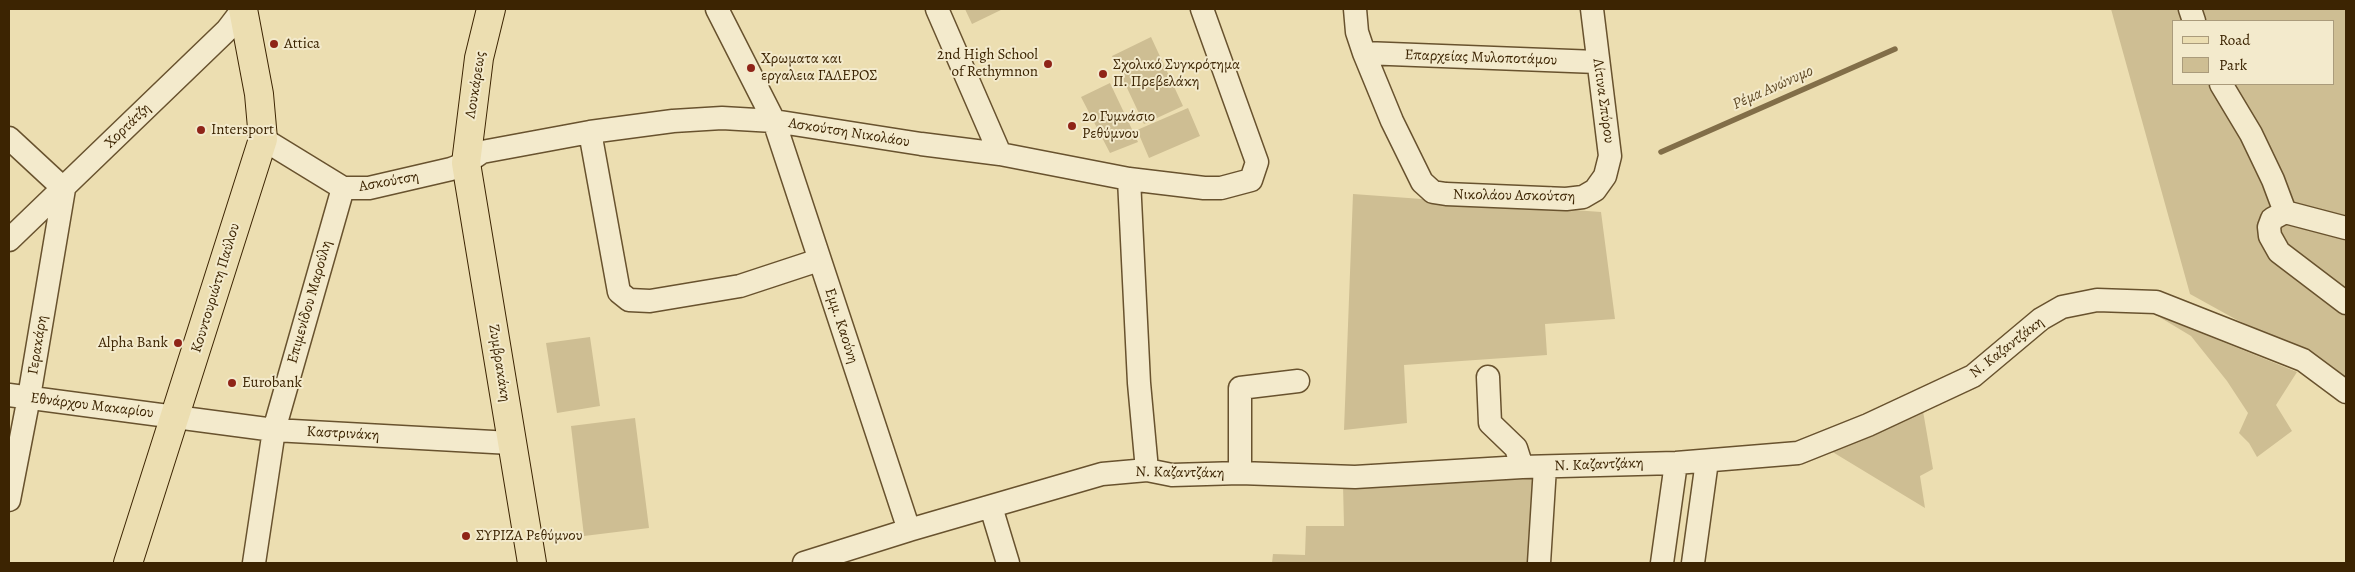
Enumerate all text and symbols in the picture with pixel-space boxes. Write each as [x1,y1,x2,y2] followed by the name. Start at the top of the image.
[2172,20,2335,85] legend
[2219,30,2250,50] text: Road
[284,35,320,53] place label: Attica
[268,38,280,50] marker: Attica
[937,46,1038,81] place label: 2nd High School of Rethymnon
[1404,46,1558,70] street label: Επαρχείας Μυλοποτάμου
[462,50,490,120] street label: Λουκάρεως
[761,50,878,85] place label: Χρωματα και εργαλεια ΓΑΛΕΡΟΣ
[2219,55,2247,75] text: Park
[1113,56,1240,91] place label: Σχολικό Συγκρότημα Π. Πρεβελάκη
[1042,58,1054,70] marker: 2nd High School of Rethymnon
[1588,58,1618,144] street label: Λίτινα Σπύρου
[745,62,757,74] marker: Χρωματα και εργαλεια ΓΑΛΕΡΟΣ
[1730,62,1816,114] water label: Ρέμα Ανώνυμο
[1097,68,1109,80] marker: Σχολικό Συγκρότημα Π. Πρεβελάκη
[101,100,155,152] street label: Χορτάτζη
[1082,108,1155,143] place label: 2ο Γυμνάσιο Ρεθύμνου
[787,115,911,151] street label: Ασκούτση Νικολάου
[1066,120,1078,132] marker: 2ο Γυμνάσιο Ρεθύμνου
[211,121,274,139] place label: Intersport
[195,124,207,136] marker: Intersport
[358,168,420,196] street label: Ασκούτση
[1453,186,1575,206] street label: Νικολάου Ασκούτση
[188,221,244,355] street label: Κουντουριώτη Παύλου
[284,238,336,366] street label: Επιμενίδου Μαρούλη
[820,286,862,366] street label: Εμμ. Καούνη
[1966,313,2048,383] street label: Ν. Καζαντζάκη
[24,314,52,376] street label: Γερακάρη
[484,323,514,403] street label: Ζυμβρακάκη
[98,334,168,352] place label: Alpha Bank
[172,337,184,349] marker: Alpha Bank
[242,374,302,392] place label: Eurobank
[226,377,238,389] marker: Eurobank
[29,390,155,422] street label: Εθνάρχου Μακαρίου
[306,423,380,445] street label: Καστρινάκη
[1554,454,1644,476] street label: Ν. Καζαντζάκη
[1135,463,1225,483] street label: Ν. Καζαντζάκη
[476,527,583,545] place label: ΣΥΡΙΖΑ Ρεθύμνου
[460,530,472,542] marker: ΣΥΡΙΖΑ Ρεθύμνου

